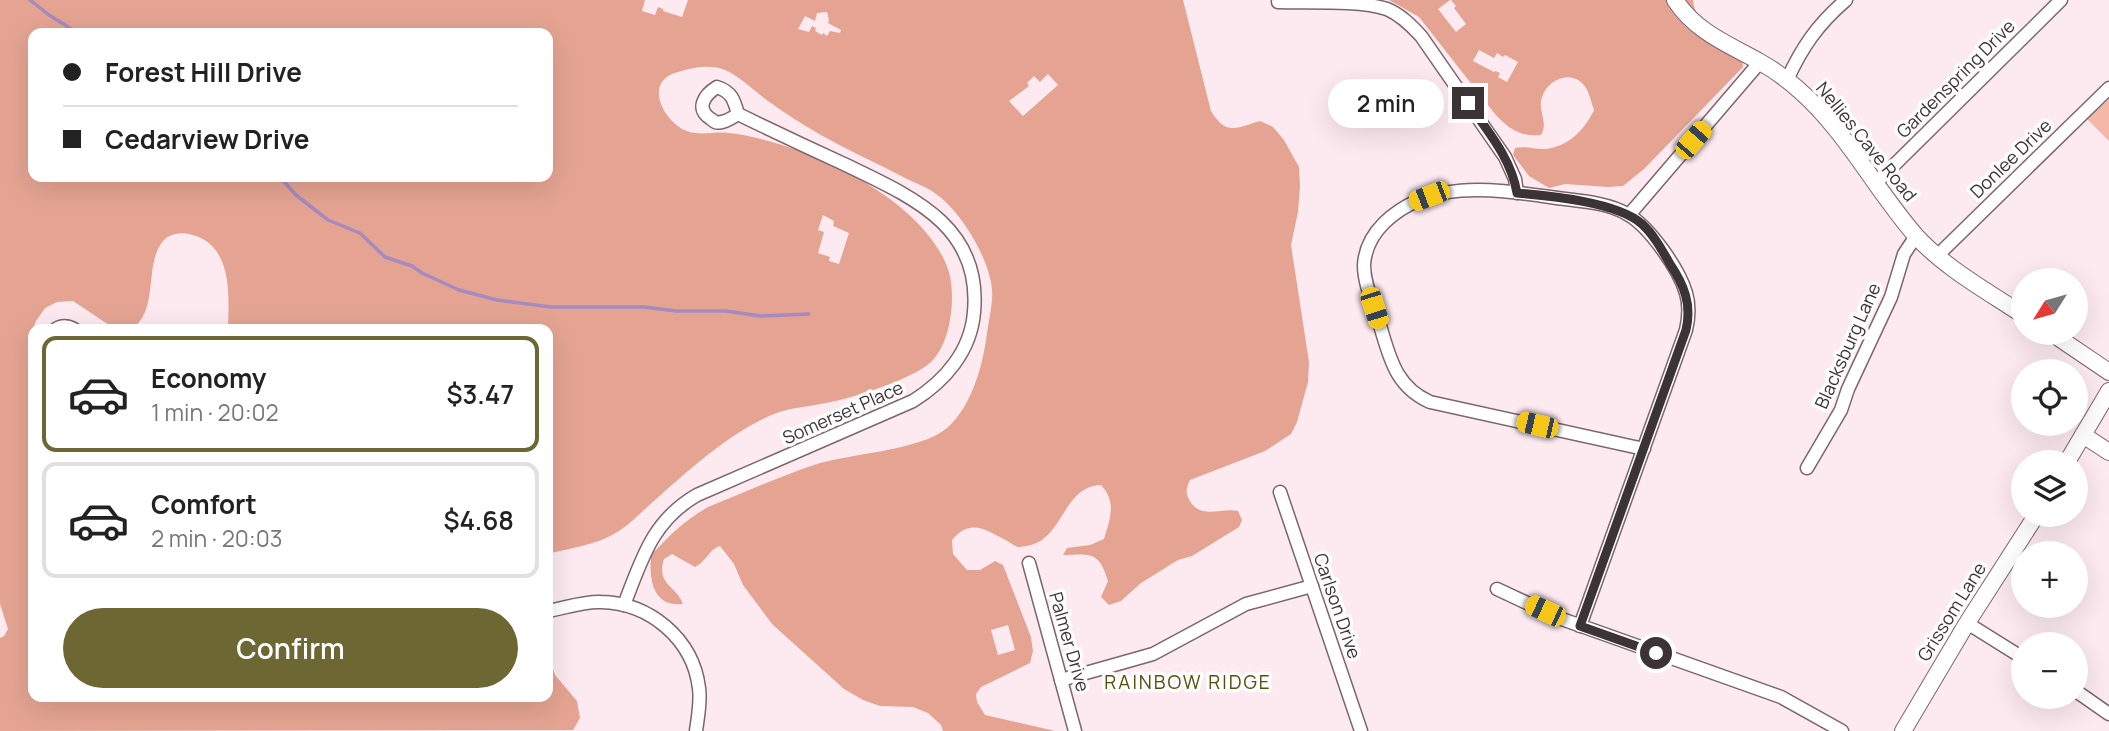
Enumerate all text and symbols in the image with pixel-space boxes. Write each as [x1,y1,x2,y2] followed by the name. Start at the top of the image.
[1891,14,2020,143] street label: Gardenspring Drive
[105,54,302,90] text: Forest Hill Drive
[1811,77,1922,206] street label: Nellies Cave Road
[1328,78,1444,128] callout: 2 min
[1357,87,1415,119] text: 2 min
[1452,87,1484,119] route end
[1964,113,2056,203] street label: Donlee Drive
[1672,117,1715,163] car
[105,121,310,157] text: Cedarview Drive
[1406,179,1453,213] car
[2011,268,2088,345] north arrow
[2011,268,2088,709] map controls
[1809,279,1886,412] street label: Blacksburg Lane
[1358,285,1391,331] car
[2011,359,2088,436] button: locate
[151,360,266,396] text: Economy
[67,363,130,426] icon: car
[778,375,907,449] street label: Somerset Place
[446,376,514,412] text: $3.47
[151,396,279,428] text: 1 min · 20:02
[1515,410,1560,440] car
[2011,450,2088,527] button: layers
[151,486,257,522] text: Comfort
[67,489,130,552] icon: car
[444,502,514,538] text: $4.68
[151,522,282,554] text: 2 min · 20:03
[2011,541,2088,618] button: +
[1309,550,1367,662] street label: Carlson Drive
[1911,558,1991,665] street label: Grissom Lane
[1044,589,1096,694] street label: Palmer Drive
[1522,593,1569,629] car
[63,608,518,688] button: Confirm
[2011,632,2088,709] button: −
[1640,637,1672,669] route start
[1104,669,1272,695] district label: RAINBOW RIDGE

